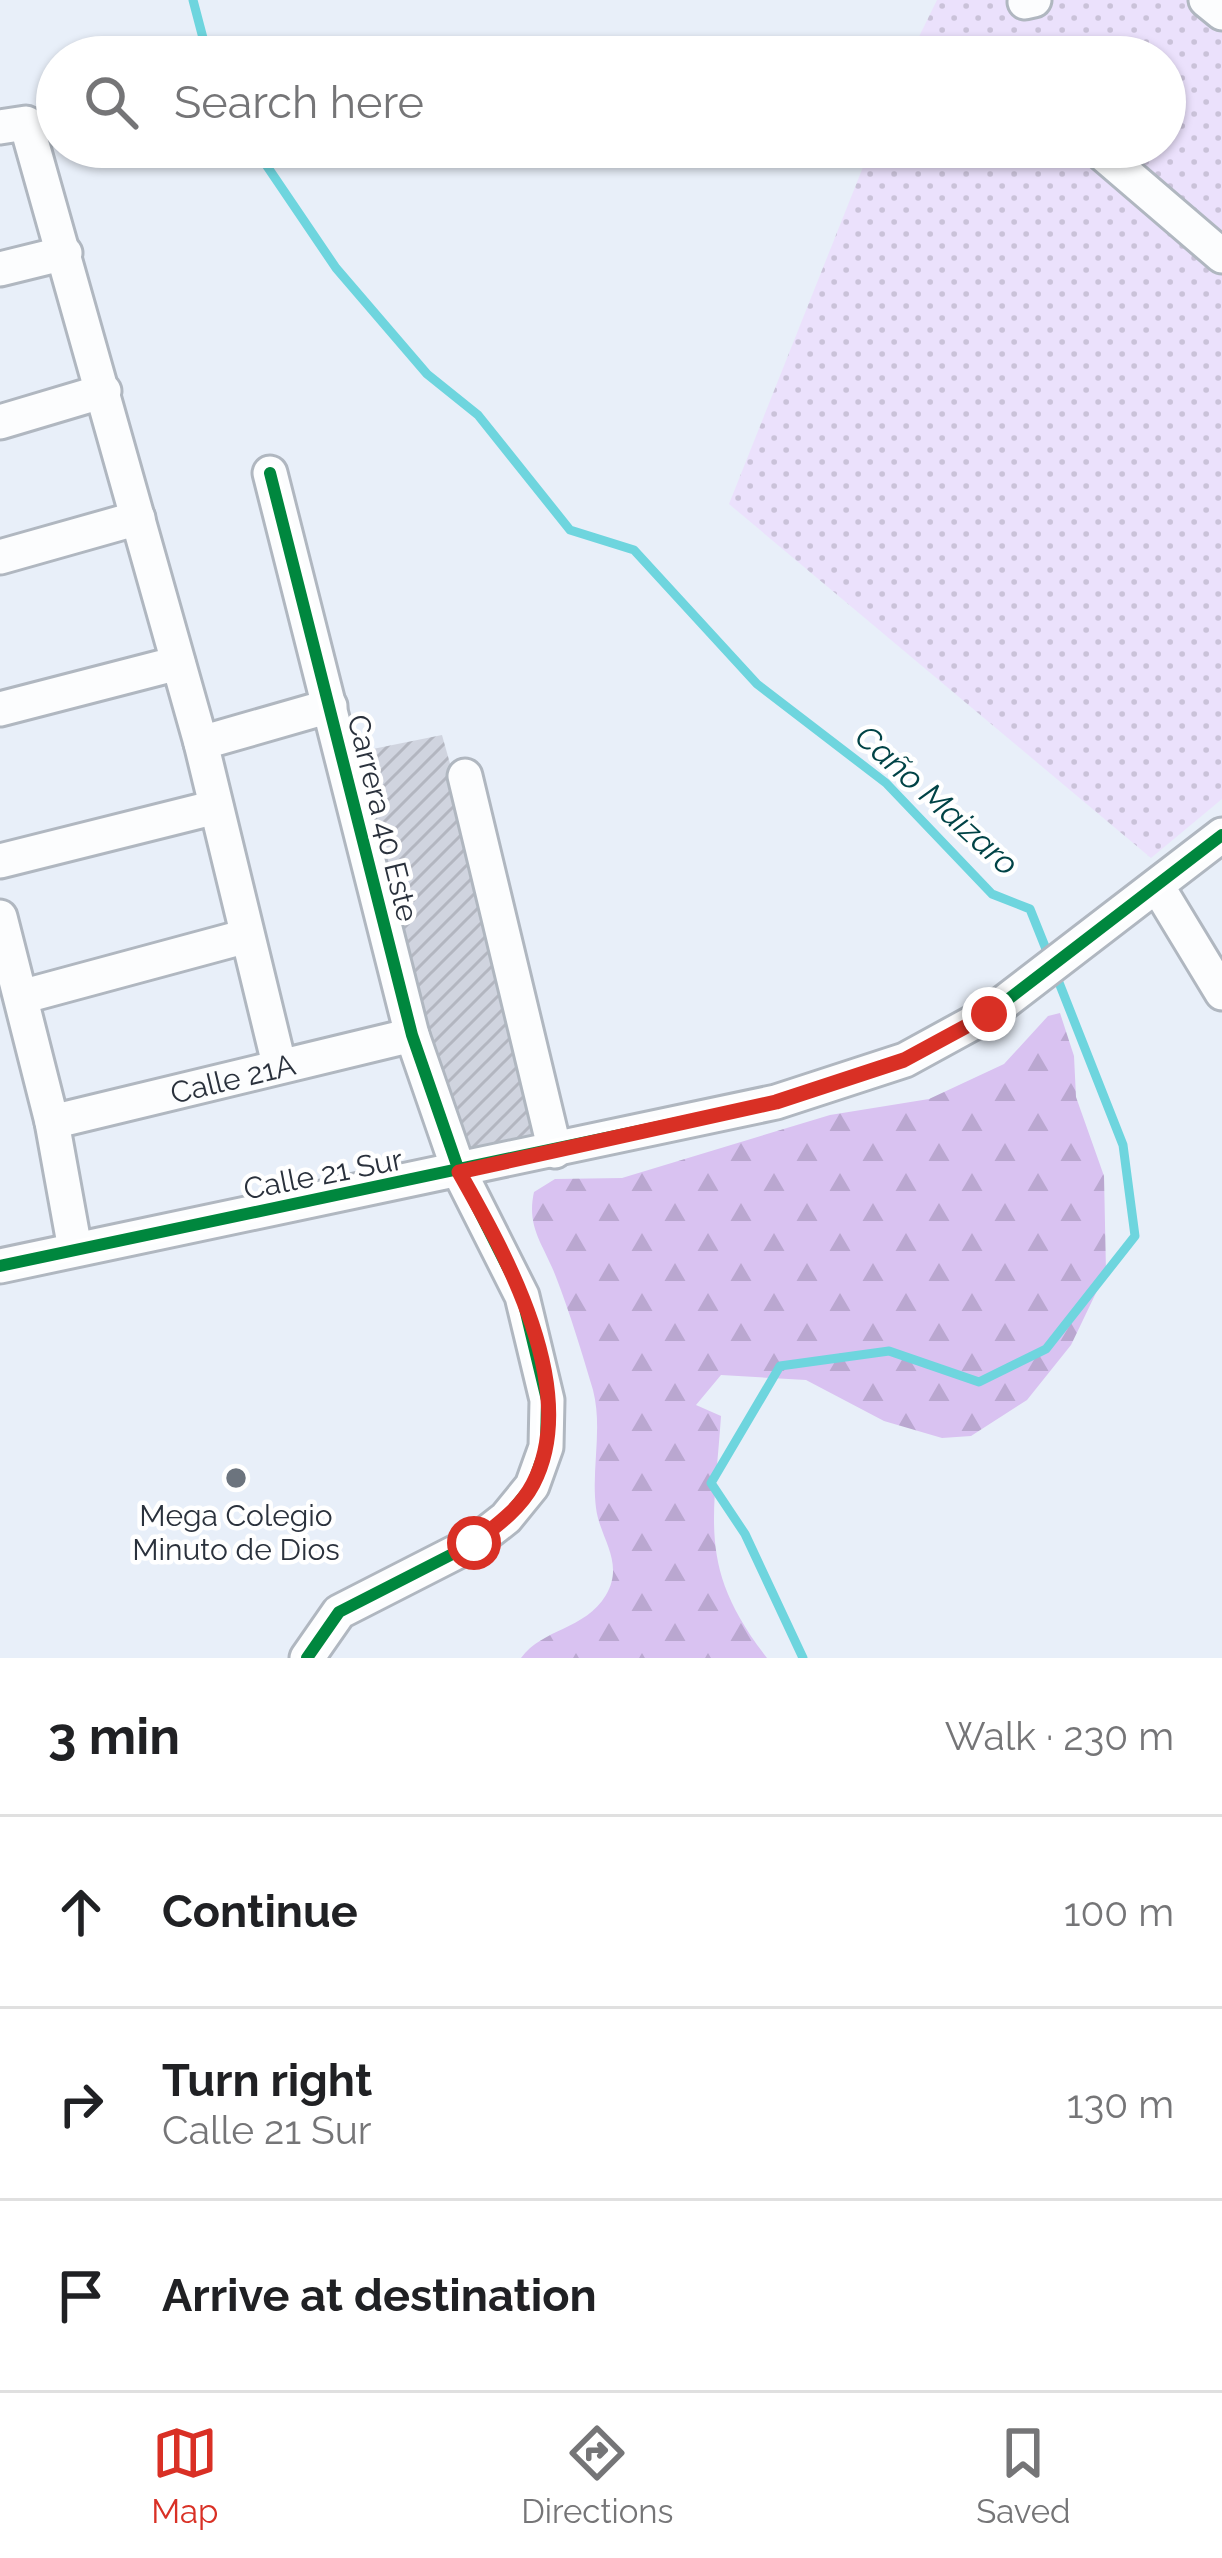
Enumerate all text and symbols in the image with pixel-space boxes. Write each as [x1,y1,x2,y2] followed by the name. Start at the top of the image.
[36,36,1186,168] search box
[78,69,144,135] icon: search
[174,76,424,129] text: Search here
[340,711,426,925] street label: Carrera 40 Este
[848,717,1026,883] water label: Caño Maizaro
[962,987,1016,1041] route end
[167,1046,299,1110] street label: Calle 21A
[241,1141,406,1207] street label: Calle 21 Sur
[223,1465,249,1491] marker: Mega Colegio Minuto de Dios
[132,1498,340,1567] place label: Mega Colegio Minuto de Dios
[447,1516,501,1570] route start
[48,1706,180,1766] text: 3 min
[945,1713,1174,1759] text: Walk · 230 m
[48,1879,114,1945] icon: ahead
[162,1885,358,1938] text: Continue
[1064,1889,1174,1935] text: 100 m
[162,2054,372,2107] text: Turn right
[48,2071,114,2137] icon: right
[1067,2081,1174,2127] text: 130 m
[162,2107,372,2153] text: Calle 21 Sur
[48,2263,114,2329] icon: arrive
[162,2269,597,2322] text: Arrive at destination
[151,2420,218,2531] tab: Map
[521,2420,674,2531] tab: Directions
[976,2420,1071,2531] tab: Saved

